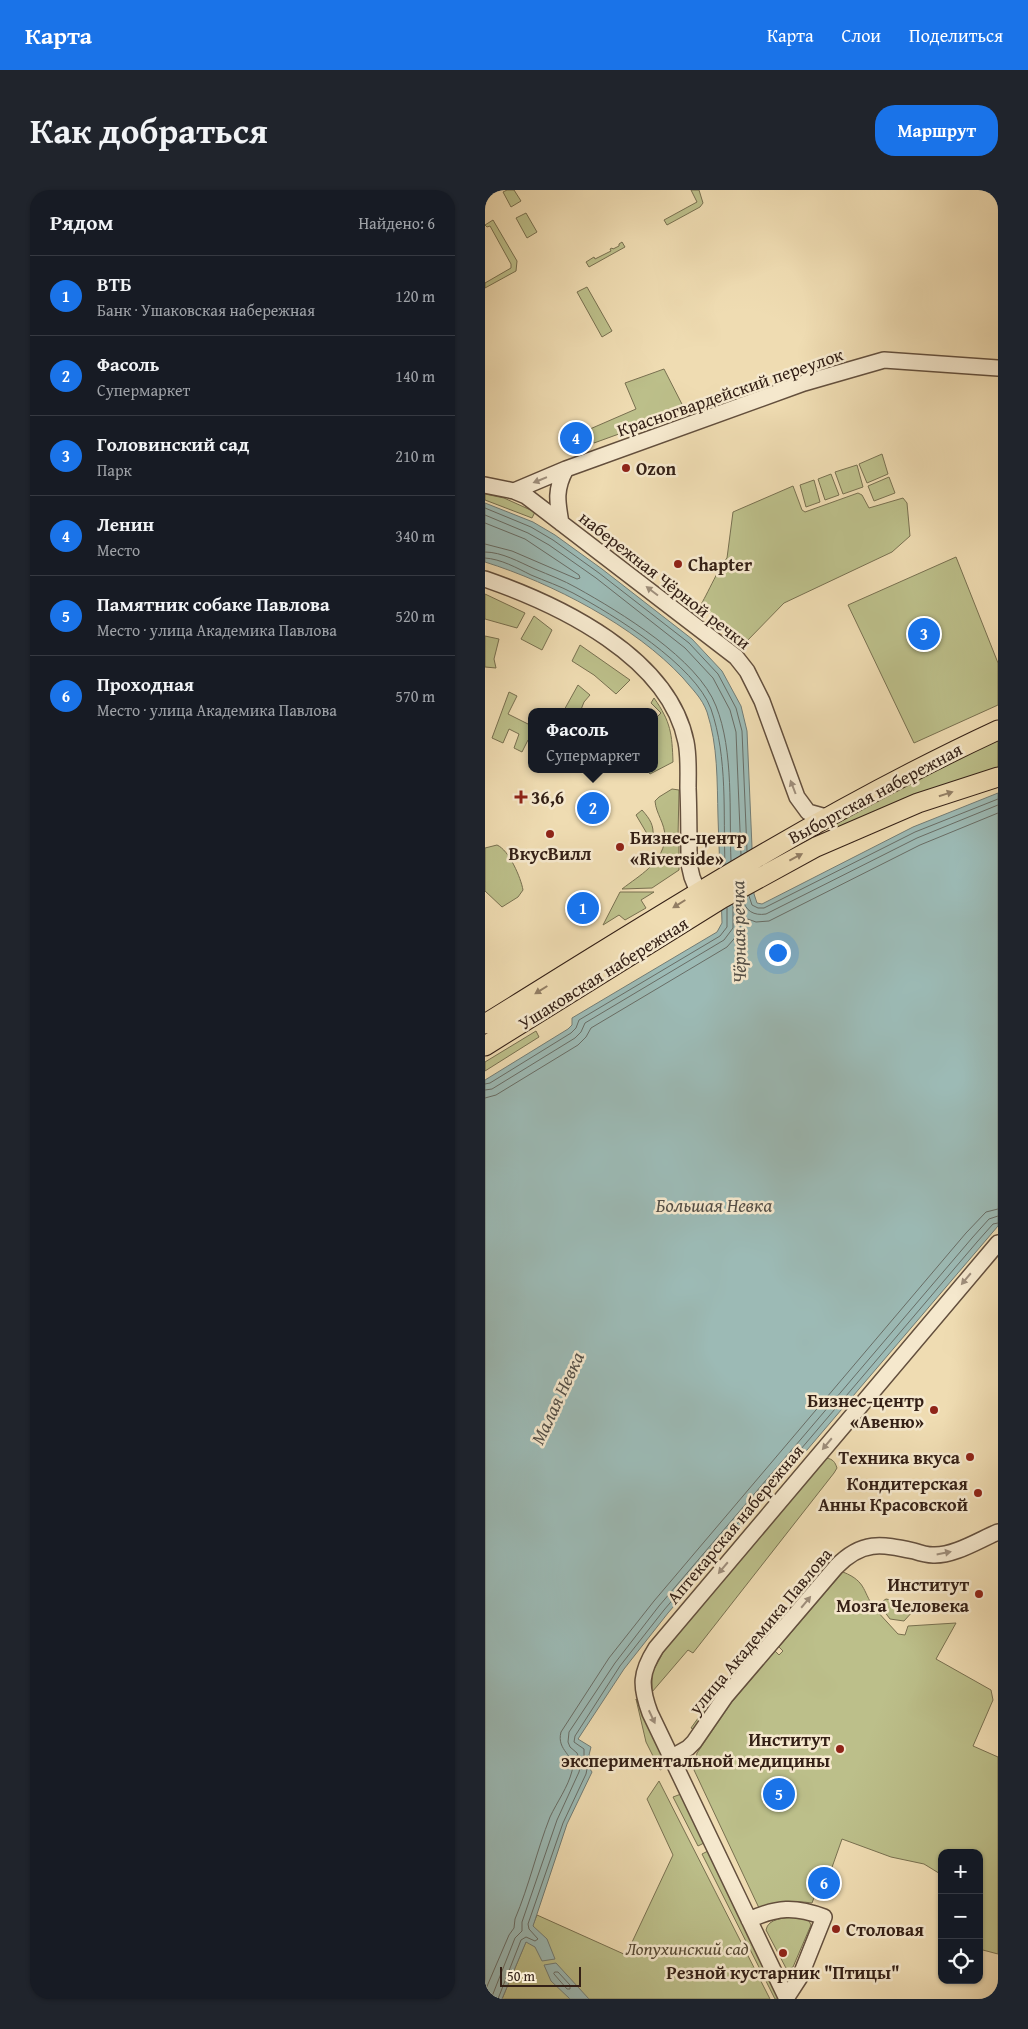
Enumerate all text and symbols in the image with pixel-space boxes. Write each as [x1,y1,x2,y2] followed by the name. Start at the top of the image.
[25,18,92,53] text: Карта
[767,22,814,49] text: Карта
[842,22,881,49] text: Слои
[909,22,1003,49] text: Поделиться
[30,105,268,156] text: Как добраться
[875,105,998,156] button: Маршрут
[50,207,113,238] text: Рядом
[358,211,435,235] text: Найдено: 6
[97,270,132,298] text: ВТБ
[62,284,70,308] text: 1
[395,284,435,308] text: 120 m
[97,298,315,322] text: Банк · Ушаковская набережная
[613,340,847,443] street label: Красногвардейский переулок
[97,350,159,378] text: Фасоль
[62,364,70,388] text: 2
[395,364,435,388] text: 140 m
[97,378,190,402] text: Супермаркет
[560,419,592,457] pin: 4
[97,430,250,458] text: Головинский сад
[62,444,70,468] text: 3
[395,444,435,468] text: 210 m
[636,455,676,482] place label: Ozon
[97,458,132,482] text: Парк
[620,462,632,474] marker: Ozon
[532,476,547,484] one-way arrow
[573,504,757,656] street label: набережная Чёрной речки
[97,510,154,538] text: Ленин
[62,524,70,548] text: 4
[395,524,435,548] text: 340 m
[97,538,140,562] text: Место
[688,551,753,578] place label: Chapter
[672,558,684,570] marker: Chapter
[646,585,659,596] one-way arrow
[97,590,330,618] text: Памятник собаке Павлова
[62,604,70,628] text: 5
[395,604,435,628] text: 520 m
[908,615,940,653] pin: 3
[97,618,337,642] text: Место · улица Академика Павлова
[97,670,194,698] text: Проходная
[62,684,70,708] text: 6
[395,684,435,708] text: 570 m
[97,698,337,722] text: Место · улица Академика Павлова
[528,708,658,773] popup
[546,715,609,743] text: Фасоль
[783,736,967,850] street label: Выборгская набережная
[546,743,640,767] text: Супермаркет
[789,779,797,794] one-way arrow
[531,784,564,811] place label: 36,6
[577,789,609,827] pin: 2
[938,789,953,797] one-way arrow
[515,791,527,803] marker: 36,6
[630,824,747,872] place label: Бизнес-центр «Riverside»
[544,828,556,840] marker: ВкусВилл
[509,840,592,867] place label: ВкусВилл
[614,841,626,853] marker: Бизнес-центр «Riverside»
[789,853,804,861] one-way arrow
[723,880,753,984] water label: Чёрная речка
[567,889,599,927] pin: 1
[672,899,685,909] one-way arrow
[513,910,693,1036] street label: Ушаковская набережная
[765,940,791,966] your location
[534,985,547,994] one-way arrow
[656,1191,772,1219] water label: Большая Невка
[960,1273,971,1286] one-way arrow
[523,1347,591,1449] water label: Малая Невка
[807,1387,924,1435] place label: Бизнес-центр «Авеню»
[928,1404,940,1416] marker: Бизнес-центр «Авеню»
[822,1437,833,1450] one-way arrow
[660,1438,810,1610] street label: Аптекарская набережная
[838,1444,961,1471] place label: Техника вкуса
[964,1451,976,1463] marker: Техника вкуса
[818,1470,968,1518] place label: Кондитерская Анны Красовской
[972,1487,984,1499] marker: Кондитерская Анны Красовской
[681,1541,838,1721] street label: улица Академика Павлова
[936,1549,952,1557] one-way arrow
[717,1562,728,1575] one-way arrow
[836,1571,970,1619] place label: Институт Мозга Человека
[973,1588,985,1600] marker: Институт Мозга Человека
[800,1596,811,1609] one-way arrow
[649,1710,657,1724] one-way arrow
[561,1726,830,1774] place label: Институт экспериментальной медицины
[834,1743,846,1755] marker: Институт экспериментальной медицины
[763,1775,795,1813] pin: 5
[938,1849,983,1984] map controls
[938,1849,983,1894] button: +
[808,1864,840,1902] pin: 6
[938,1894,983,1939] button: −
[846,1916,924,1943] place label: Столовая
[830,1923,842,1935] marker: Столовая
[625,1935,749,1962] park label: Лопухинский сад
[938,1939,983,1984] button: locate
[777,1947,789,1959] marker: Резной кустарник "Птицы"
[666,1959,900,1986] place label: Резной кустарник "Птицы"
[500,1964,581,1987] scale bar
[507,1966,535,1986] text: 50 m

